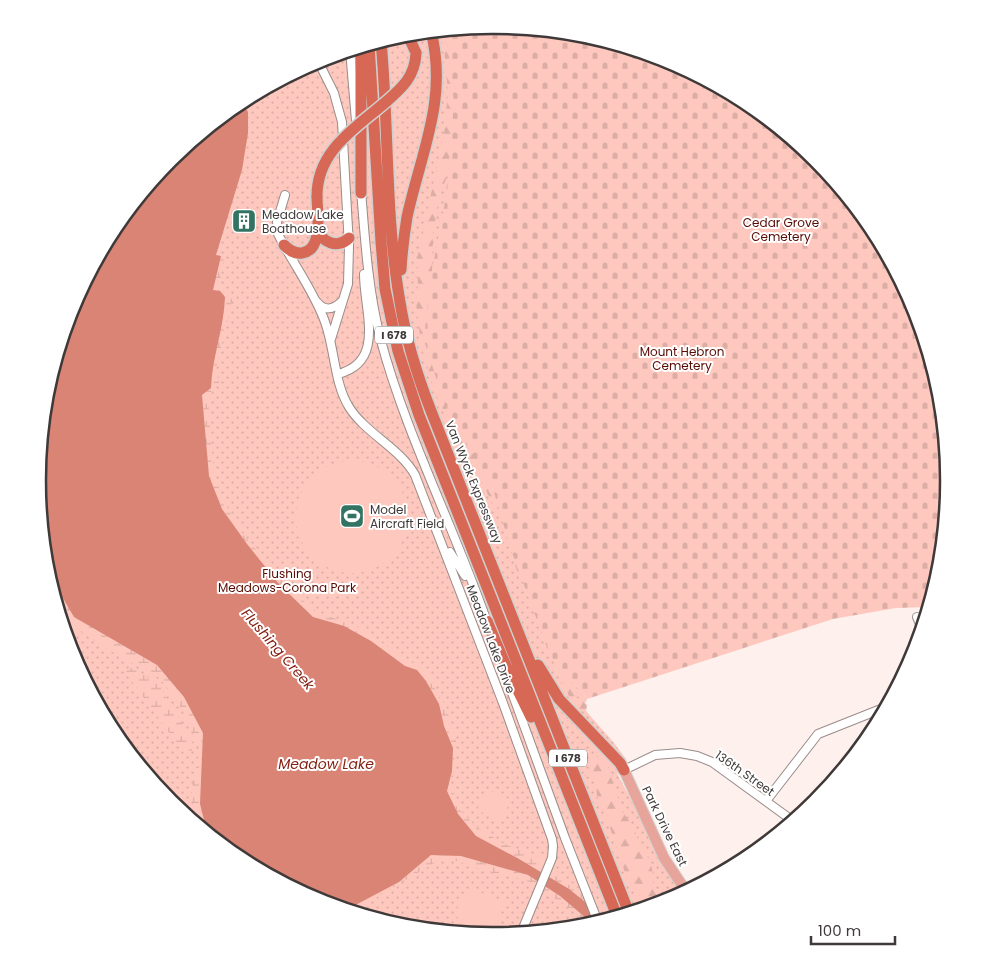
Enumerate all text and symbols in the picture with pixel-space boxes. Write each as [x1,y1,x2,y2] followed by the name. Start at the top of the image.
[262,206,344,237] place label: Meadow Lake Boathouse
[231,208,257,234] building icon: Meadow Lake Boathouse
[743,214,819,245] park label: Cedar Grove Cemetery
[375,326,413,344] road number: I 678
[640,343,724,374] park label: Mount Hebron Cemetery
[442,418,507,546] street label: Van Wyck Expressway
[370,501,444,532] place label: Model Aircraft Field
[339,503,365,529] sports icon: Model Aircraft Field
[218,565,357,596] park label: Flushing Meadows-Corona Park
[462,582,520,696] street label: Meadow Lake Drive
[237,604,320,695] water label: Flushing Creek
[712,746,778,800] street label: 136th Street
[549,750,587,766] road number: I 678
[278,754,374,774] water label: Meadow Lake
[638,783,692,869] street label: Park Drive East
[811,914,895,946] scale bar
[818,920,861,941] text: 100 m

